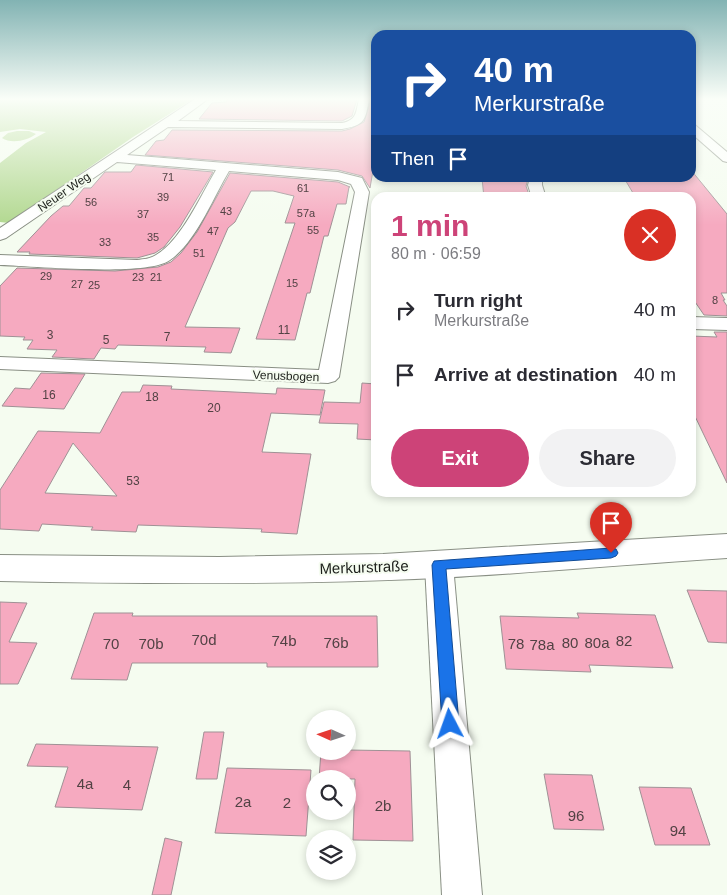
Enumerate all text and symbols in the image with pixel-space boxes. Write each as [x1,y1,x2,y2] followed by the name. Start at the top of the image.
[391,50,456,115] icon: right
[474,50,554,89] text: 40 m
[474,91,605,116] text: Merkurstraße
[444,145,472,173] icon: arrive
[391,148,434,169] text: Then
[35,169,93,215] street label: Neuer Weg
[162,171,174,183] house number: 71
[297,182,309,194] house number: 61
[157,191,169,203] house number: 39
[85,196,97,208] house number: 56
[220,205,232,217] house number: 43
[297,207,316,219] house number: 57a
[137,208,149,220] house number: 37
[391,209,469,242] text: 1 min
[624,209,676,261] button: close
[307,224,319,236] house number: 55
[207,225,219,237] house number: 47
[147,231,159,243] house number: 35
[99,236,111,248] house number: 33
[391,245,481,262] text: 80 m · 06:59
[193,247,205,259] house number: 51
[40,270,52,282] house number: 29
[132,271,144,283] house number: 23
[150,271,162,283] house number: 21
[286,277,298,289] house number: 15
[71,278,83,290] house number: 27
[88,279,100,291] house number: 25
[434,290,522,311] text: Turn right
[712,294,718,306] house number: 8
[391,296,419,324] icon: right
[634,299,676,320] text: 40 m
[434,312,529,329] text: Merkurstraße
[278,323,291,337] house number: 11
[47,328,54,342] house number: 3
[164,330,171,344] house number: 7
[103,333,110,347] house number: 5
[391,361,419,389] icon: arrive
[434,364,618,385] text: Arrive at destination
[634,364,676,385] text: 40 m
[252,368,320,384] street label: Venusbogen
[42,388,56,402] house number: 16
[145,390,159,404] house number: 18
[207,401,221,415] house number: 20
[391,429,529,487] button: Exit
[539,429,676,487] button: Share
[126,474,140,488] house number: 53
[590,502,632,553] pin
[597,509,625,537] icon: arrive
[319,557,409,577] street label: Merkurstraße
[191,631,217,648] house number: 70d
[271,632,297,649] house number: 74b
[616,632,632,649] house number: 82
[323,634,349,651] house number: 76b
[562,634,578,651] house number: 80
[584,634,610,651] house number: 80a
[103,635,119,652] house number: 70
[138,635,164,652] house number: 70b
[508,635,524,652] house number: 78
[529,636,555,653] house number: 78a
[423,697,475,749] position arrow
[306,710,356,760] north arrow
[306,710,356,880] map controls
[306,770,356,820] button: search
[77,775,94,792] house number: 4a
[123,776,131,793] house number: 4
[235,793,252,810] house number: 2a
[283,794,291,811] house number: 2
[375,797,391,814] house number: 2b
[568,807,584,824] house number: 96
[670,822,686,839] house number: 94
[306,830,356,880] button: layers

